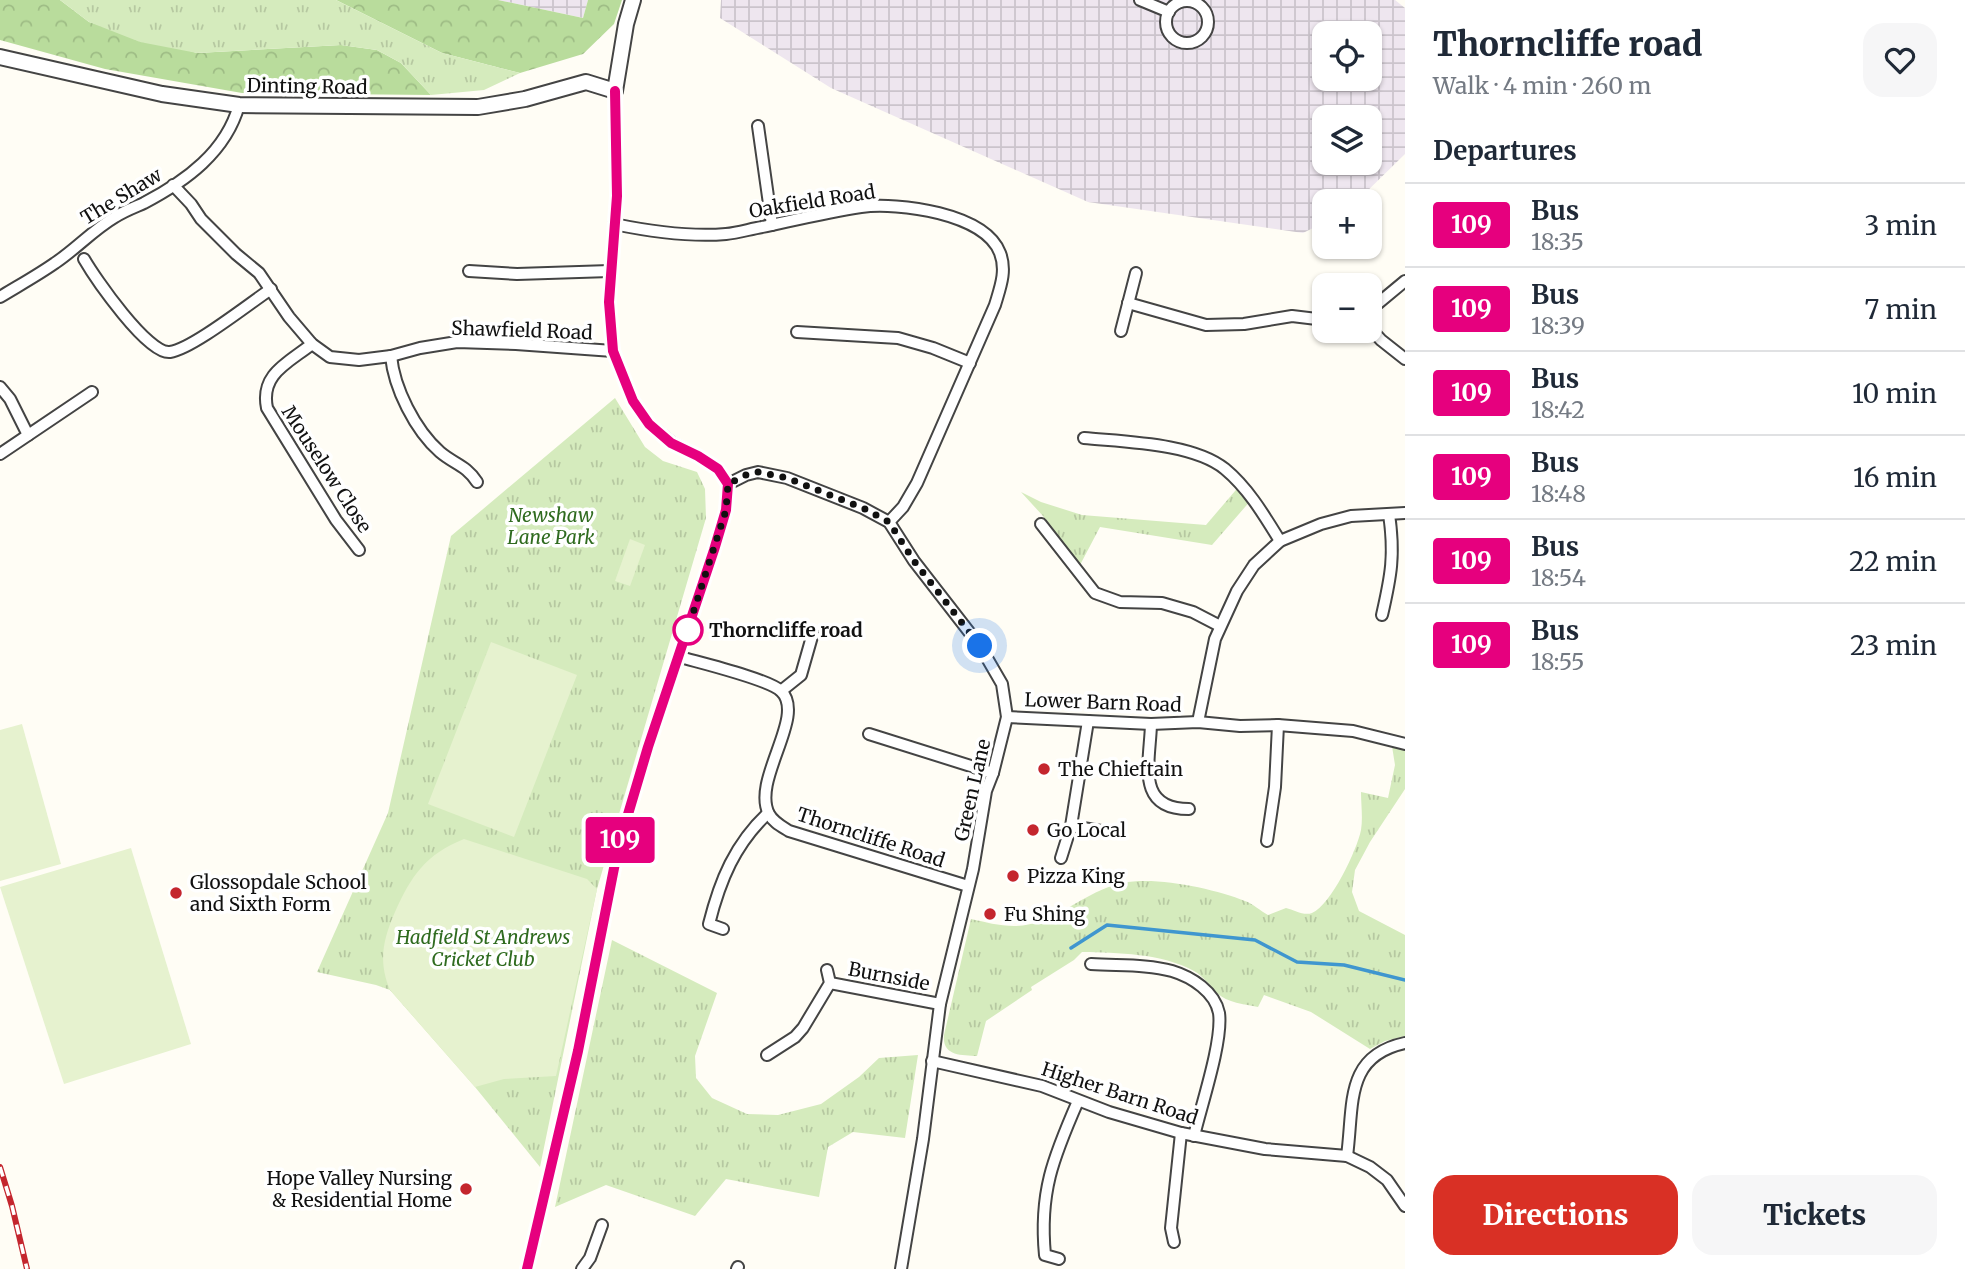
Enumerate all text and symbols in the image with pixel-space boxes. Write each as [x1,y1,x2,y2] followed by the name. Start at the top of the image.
[1312,21,1382,343] map controls
[1312,21,1382,91] button: locate
[1863,23,1937,97] button: heart
[1433,24,1703,65] text: Thorncliffe road
[1433,71,1651,100] text: Walk · 4 min · 260 m
[246,73,368,99] street label: Dinting Road
[1312,105,1382,175] button: layers
[1433,134,1577,167] text: Departures
[76,162,167,229] street label: The Shaw
[747,179,877,223] street label: Oakfield Road
[1312,189,1382,259] button: +
[1531,194,1579,227] text: Bus
[1451,209,1492,240] text: 109
[1865,209,1937,242] text: 3 min
[1531,227,1584,256] text: 18:35
[1312,273,1382,343] button: −
[1531,278,1579,311] text: Bus
[1451,293,1492,324] text: 109
[1865,293,1937,326] text: 7 min
[1531,311,1585,340] text: 18:39
[451,316,593,344] street label: Shawfield Road
[1531,362,1579,395] text: Bus
[1451,377,1492,408] text: 109
[1852,377,1937,410] text: 10 min
[1531,395,1585,424] text: 18:42
[277,401,377,537] street label: Mouselow Close
[1531,446,1579,479] text: Bus
[1451,461,1492,492] text: 109
[1853,461,1937,494] text: 16 min
[1531,479,1586,508] text: 18:48
[507,503,595,549] park label: Newshaw Lane Park
[1531,530,1579,563] text: Bus
[1451,545,1492,576] text: 109
[1849,545,1937,578] text: 22 min
[1531,563,1586,592] text: 18:54
[1531,614,1579,647] text: Bus
[673,615,703,645] marker: Thorncliffe road
[709,618,863,642] place label: Thorncliffe road
[962,628,997,663] your location
[1451,629,1492,660] text: 109
[1850,629,1937,662] text: 23 min
[1531,647,1584,676] text: 18:55
[1024,687,1182,717] street label: Lower Barn Road
[949,737,995,843] street label: Green Lane
[1058,757,1183,781] place label: The Chieftain
[1036,761,1052,777] marker: The Chieftain
[794,802,948,872] street label: Thorncliffe Road
[580,817,660,863] line badge: 109
[1047,818,1126,842] place label: Go Local
[1025,822,1041,838] marker: Go Local
[600,824,640,855] text: 109
[1027,864,1125,888] place label: Pizza King
[1005,868,1021,884] marker: Pizza King
[190,870,367,916] place label: Glossopdale School and Sixth Form
[168,885,184,901] marker: Glossopdale School and Sixth Form
[1004,902,1086,926] place label: Fu Shing
[982,906,998,922] marker: Fu Shing
[395,925,570,971] park label: Hadfield St Andrews Cricket Club
[846,956,932,996] street label: Burnside
[1039,1056,1201,1130] street label: Higher Barn Road
[267,1166,452,1212] place label: Hope Valley Nursing & Residential Home
[1433,1175,1678,1255] button: Directions
[1692,1175,1937,1255] button: Tickets
[458,1181,474,1197] marker: Hope Valley Nursing & Residential Home

